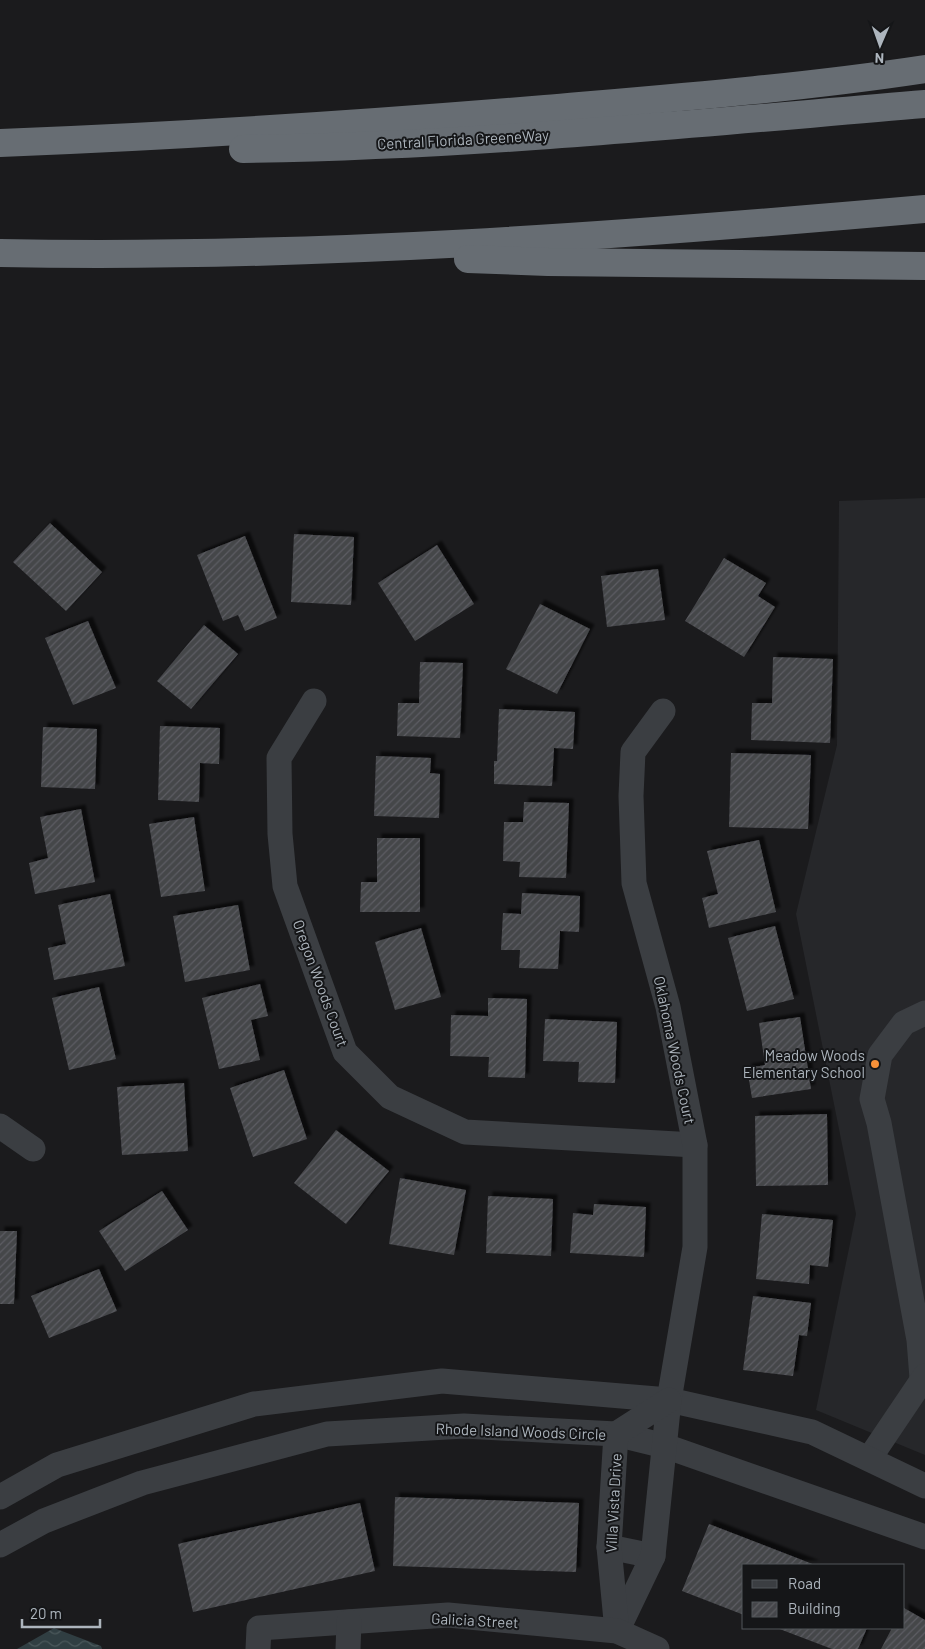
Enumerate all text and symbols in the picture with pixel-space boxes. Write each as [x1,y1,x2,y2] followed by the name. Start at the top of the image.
[855,20,905,70] north arrow
[875,50,884,67] text: N
[377,126,549,152] street label: Central Florida GreeneWay
[290,917,352,1049] street label: Oregon Woods Court
[651,974,699,1126] street label: Oklahoma Woods Court
[743,1046,865,1081] place label: Meadow Woods Elementary School
[869,1058,881,1070] marker: Meadow Woods Elementary School
[435,1419,607,1443] street label: Rhode Island Woods Circle
[601,1453,625,1553] street label: Villa Vista Drive
[742,1564,905,1629] legend
[788,1574,821,1592] text: Road
[22,1596,100,1628] scale bar
[788,1599,841,1617] text: Building
[30,1604,62,1622] text: 20 m
[431,1609,519,1631] street label: Galicia Street

